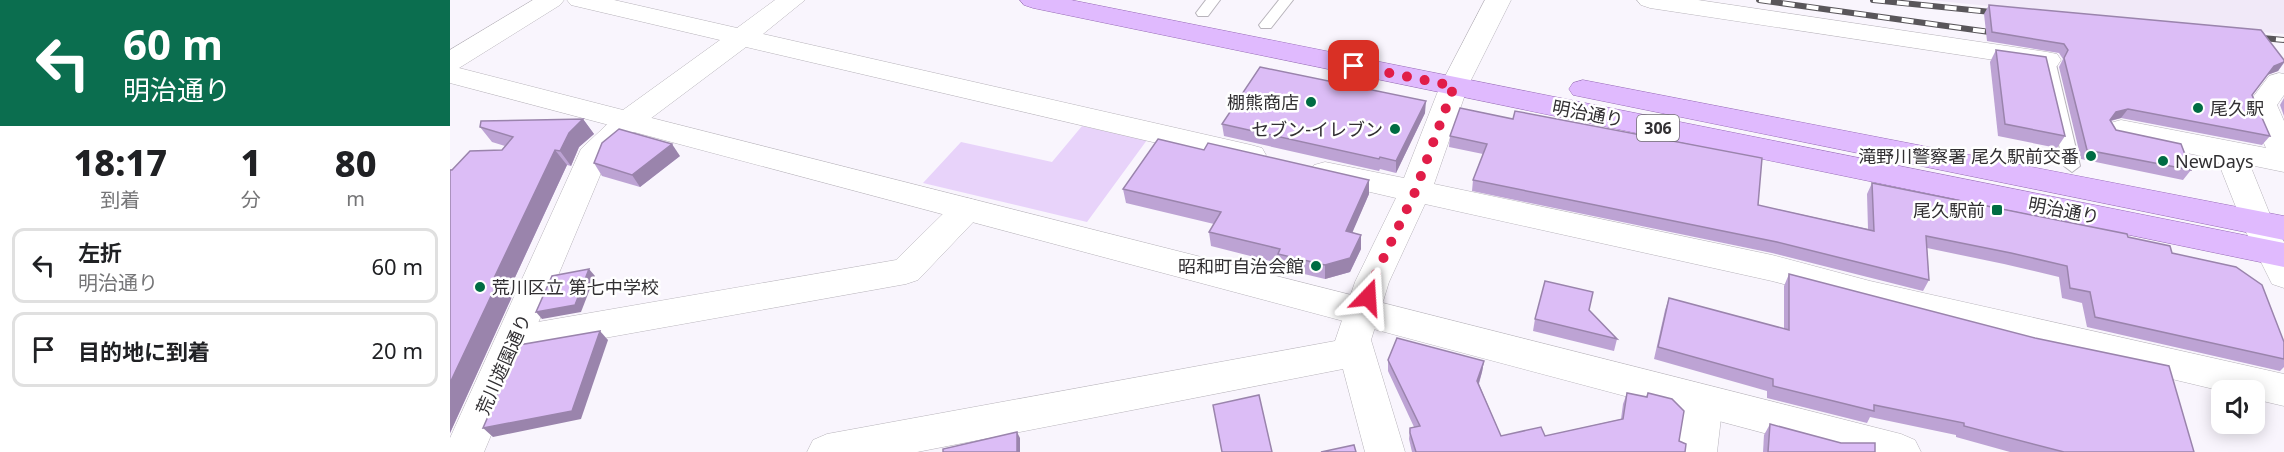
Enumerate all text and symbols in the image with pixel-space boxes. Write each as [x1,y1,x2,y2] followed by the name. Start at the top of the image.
[123,15,223,72] text: 60 m
[24,24,102,102] icon: left
[1328,40,1379,91] pin
[1337,49,1370,82] icon: arrive
[123,71,231,108] text: 明治通り
[1227,90,1299,114] place label: 棚熊商店
[1550,94,1626,132] street label: 明治通り
[1304,95,1318,109] marker: 棚熊商店
[2210,96,2264,120] place label: 尾久駅
[2191,101,2205,115] marker: 尾久駅
[1637,115,1679,141] road number: 306
[1251,117,1383,141] place label: セブン-イレブン
[1388,122,1402,136] marker: セブン-イレブン
[74,138,167,187] text: 18:17
[241,138,261,187] text: 1
[335,139,376,188] text: 80
[1858,144,2079,168] place label: 滝野川警察署 尾久駅前交番
[2084,149,2098,163] marker: 滝野川警察署 尾久駅前交番
[2175,149,2254,173] place label: NewDays
[2156,154,2170,168] marker: NewDays
[346,185,365,212] text: m
[100,186,140,213] text: 到着
[241,186,261,213] text: 分
[2026,191,2102,229] street label: 明治通り
[1913,198,1985,222] place label: 尾久駅前
[1990,203,2004,217] marker: 尾久駅前
[78,237,122,267] text: 左折
[27,249,60,282] icon: left
[372,251,423,281] text: 60 m
[1178,254,1304,278] place label: 昭和町自治会館
[1309,259,1323,273] marker: 昭和町自治会館
[1336,265,1400,329] position arrow
[78,269,158,296] text: 明治通り
[492,275,659,299] place label: 荒川区立 第七中学校
[473,280,487,294] marker: 荒川区立 第七中学校
[470,310,536,418] street label: 荒川遊園通り
[27,333,60,366] icon: arrive
[372,335,423,365] text: 20 m
[78,336,210,366] text: 目的地に到着
[2211,380,2265,434] map controls
[2211,380,2265,434] button: sound

